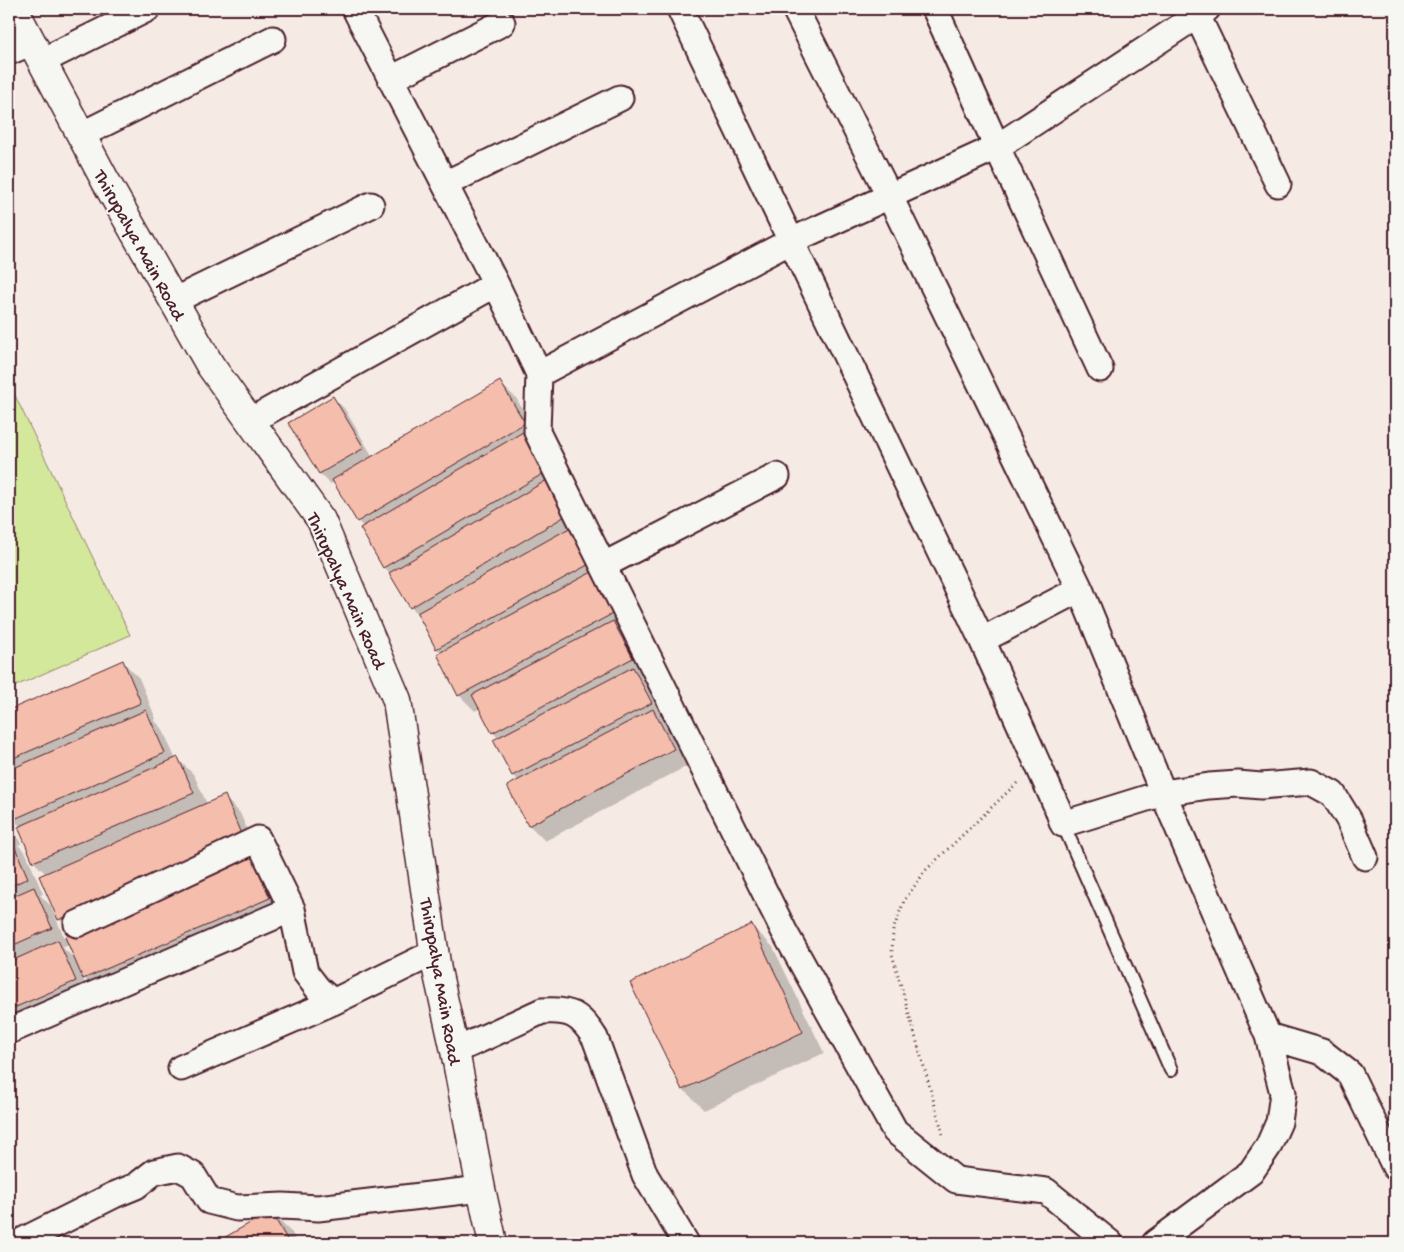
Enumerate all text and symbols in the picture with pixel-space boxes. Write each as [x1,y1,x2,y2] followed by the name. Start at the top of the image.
[87,165,190,327] street label: Thirupalya Main Road
[300,509,390,675] street label: Thirupalya Main Road
[412,896,465,1068] street label: Thirupalya Main Road

